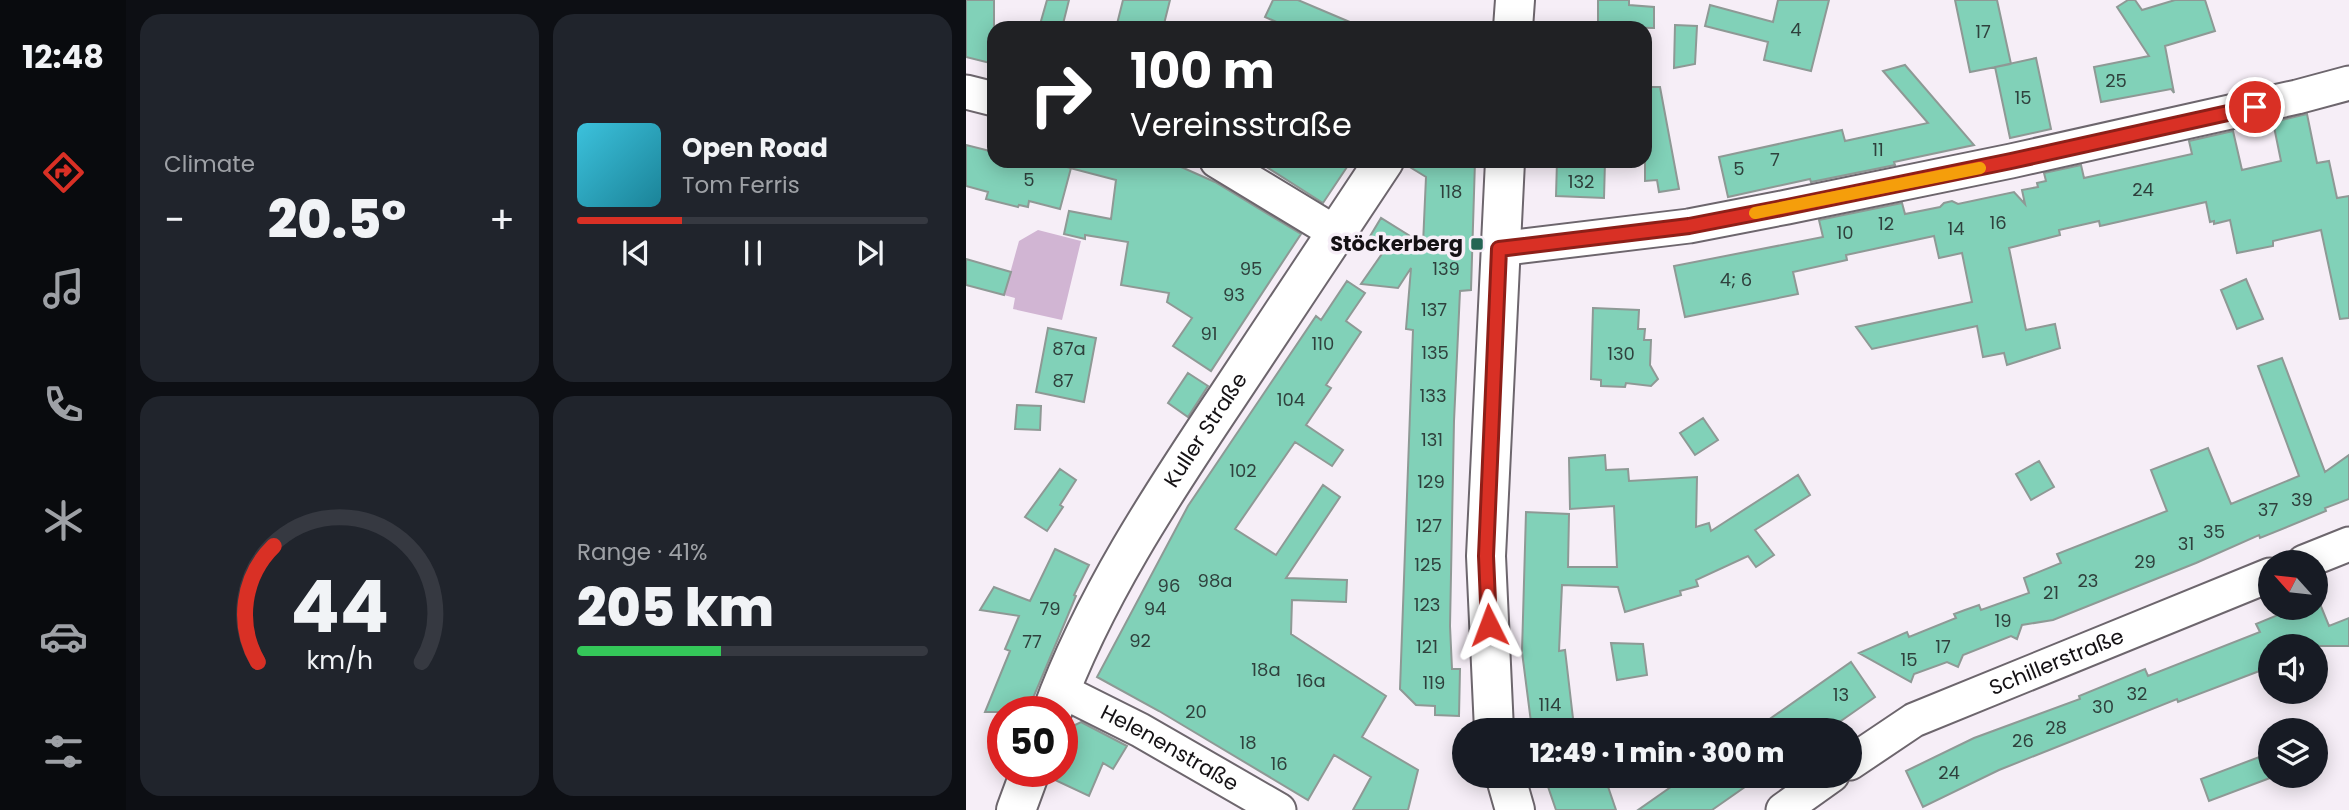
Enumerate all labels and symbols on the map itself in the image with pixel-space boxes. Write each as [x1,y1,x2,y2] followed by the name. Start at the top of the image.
[1790,17,1802,42] house number: 4
[1975,19,1991,44] house number: 17
[2105,68,2127,93] house number: 25
[2225,77,2285,137] pin
[2014,85,2032,110] house number: 15
[1872,137,1884,162] house number: 11
[1770,147,1780,172] house number: 7
[1733,156,1745,181] house number: 5
[1023,167,1035,192] house number: 5
[1568,169,1594,194] house number: 132
[2132,177,2154,202] house number: 24
[1440,179,1462,204] house number: 118
[1989,210,2007,235] house number: 16
[1878,211,1894,236] house number: 12
[1947,216,1965,241] house number: 14
[1836,220,1854,245] house number: 10
[1330,229,1463,258] place label: Stöckerberg
[1469,236,1485,252] marker: Stöckerberg
[1240,256,1262,281] house number: 95
[1432,256,1460,281] house number: 139
[1720,267,1752,292] house number: 4; 6
[1223,282,1245,307] house number: 93
[1421,297,1447,322] house number: 137
[1200,321,1218,346] house number: 91
[1312,331,1334,356] house number: 110
[1052,336,1086,361] house number: 87a
[1421,340,1449,365] house number: 135
[1607,341,1635,366] house number: 130
[1157,366,1254,493] street label: Kuller Straße
[1052,368,1074,393] house number: 87
[1420,383,1446,408] house number: 133
[1277,387,1305,412] house number: 104
[1421,427,1443,452] house number: 131
[1229,458,1257,483] house number: 102
[1417,469,1445,494] house number: 129
[2291,487,2313,512] house number: 39
[2258,497,2278,522] house number: 37
[1416,513,1442,538] house number: 127
[2203,519,2225,544] house number: 35
[2178,531,2194,556] house number: 31
[2134,549,2156,574] house number: 29
[2258,550,2328,620] north arrow
[1414,552,1442,577] house number: 125
[1198,568,1232,593] house number: 98a
[2078,568,2098,593] house number: 23
[1158,573,1180,598] house number: 96
[2043,580,2059,605] house number: 21
[1452,588,1526,662] position arrow
[1414,592,1440,617] house number: 123
[1039,596,1061,621] house number: 79
[1144,596,1166,621] house number: 94
[1994,608,2012,633] house number: 19
[1985,621,2128,702] street label: Schillerstraße
[1129,628,1151,653] house number: 92
[1022,629,1042,654] house number: 77
[1416,634,1438,659] house number: 121
[1935,634,1951,659] house number: 17
[1900,647,1918,672] house number: 15
[1251,657,1281,682] house number: 18a
[1296,668,1326,693] house number: 16a
[1423,670,1445,695] house number: 119
[2127,681,2147,706] house number: 32
[1833,682,1849,707] house number: 13
[1539,692,1561,717] house number: 114
[2092,694,2114,719] house number: 30
[987,696,1078,787] speed limit sign: 50
[1096,698,1244,798] street label: Helenenstraße
[1185,699,1207,724] house number: 20
[2045,715,2067,740] house number: 28
[2012,728,2034,753] house number: 26
[1239,730,1257,755] house number: 18
[1270,751,1288,776] house number: 16
[1938,760,1960,785] house number: 24

